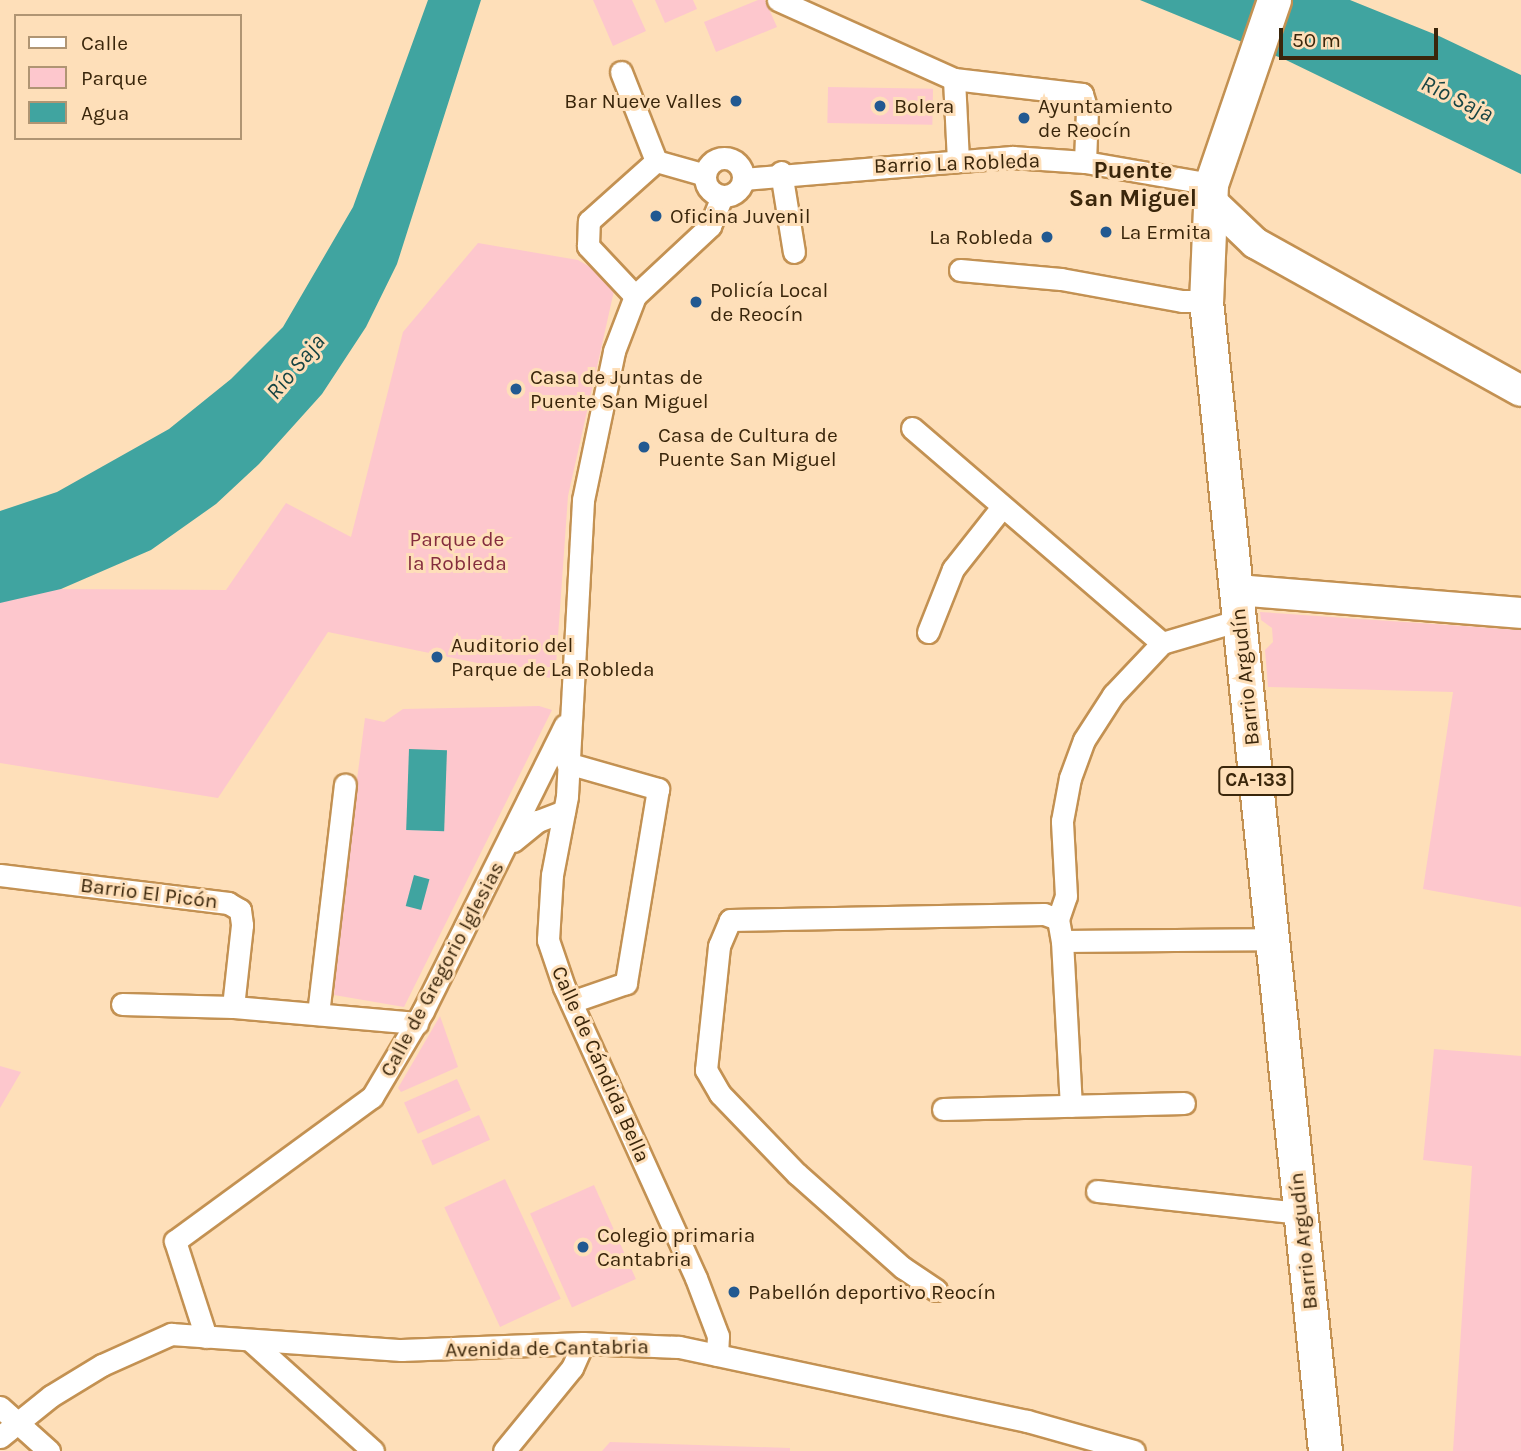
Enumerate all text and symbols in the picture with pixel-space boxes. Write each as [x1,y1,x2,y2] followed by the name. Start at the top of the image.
[14,14,242,140] legend
[1283,14,1442,58] scale bar
[1292,28,1341,52] text: 50 m
[81,31,128,55] text: Calle
[81,66,148,90] text: Parque
[1416,70,1498,128] water label: Río Saja
[564,88,722,114] place label: Bar Nueve Valles
[728,93,744,109] marker: Bar Nueve Valles
[894,93,954,119] place label: Bolera
[1038,93,1173,143] place label: Ayuntamiento de Reocín
[872,98,888,114] marker: Bolera
[81,101,129,125] text: Agua
[1016,110,1032,126] marker: Ayuntamiento de Reocín
[873,148,1041,178] street label: Barrio La Robleda
[1069,157,1197,213] district label: Puente San Miguel
[670,203,811,229] place label: Oficina Juvenil
[648,208,664,224] marker: Oficina Juvenil
[1120,219,1211,245] place label: La Ermita
[929,224,1033,250] place label: La Robleda
[1098,224,1114,240] marker: La Ermita
[1039,229,1055,245] marker: La Robleda
[710,277,828,327] place label: Policía Local de Reocín
[688,294,704,310] marker: Policía Local de Reocín
[261,329,331,405] water label: Río Saja
[530,364,709,414] place label: Casa de Juntas de Puente San Miguel
[508,381,524,397] marker: Casa de Juntas de Puente San Miguel
[658,422,838,472] place label: Casa de Cultura de Puente San Miguel
[636,439,652,455] marker: Casa de Cultura de Puente San Miguel
[407,526,507,576] park label: Parque de la Robleda
[1225,607,1265,747] street label: Barrio Argudín
[451,632,655,682] place label: Auditorio del Parque de La Robleda
[429,649,445,665] marker: Auditorio del Parque de La Robleda
[1218,766,1294,796] road number: CA-133
[375,857,509,1081] street label: Calle de Gregorio Iglesias
[79,872,219,914] street label: Barrio El Picón
[546,962,656,1166] street label: Calle de Cándida Bella
[1283,1171,1323,1311] street label: Barrio Argudín
[597,1222,755,1272] place label: Colegio primaria Cantabria
[575,1239,591,1255] marker: Colegio primaria Cantabria
[748,1279,996,1305] place label: Pabellón deportivo Reocín
[726,1284,742,1300] marker: Pabellón deportivo Reocín
[445,1334,649,1362] street label: Avenida de Cantabria

